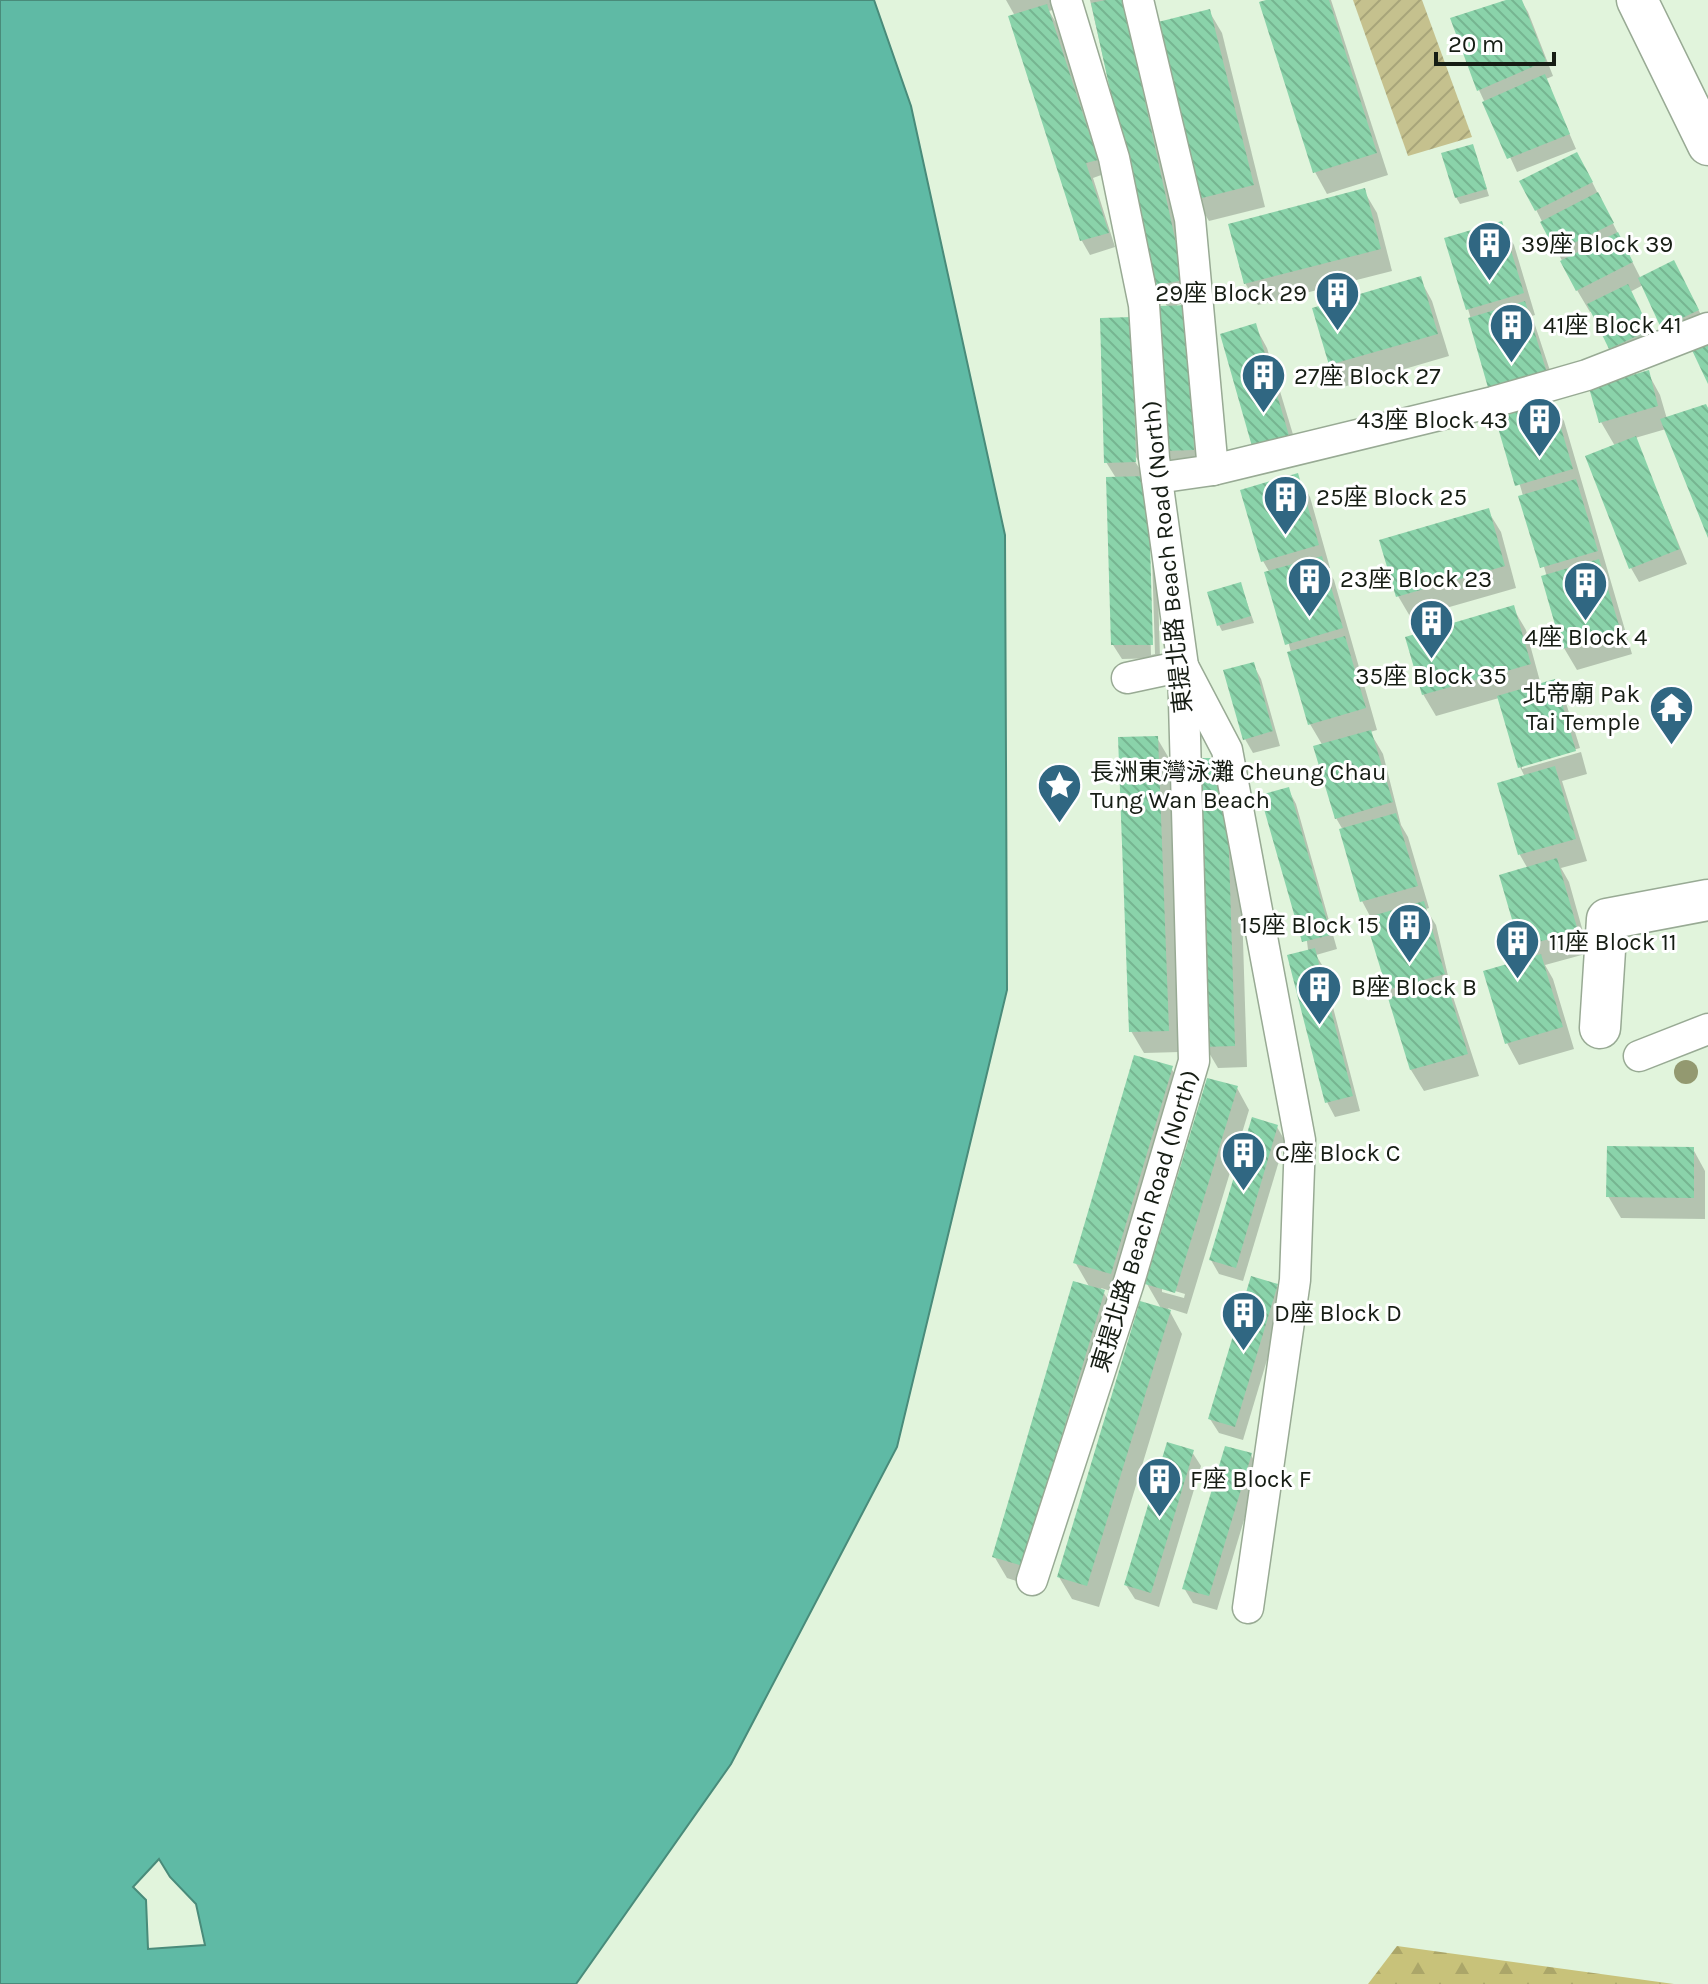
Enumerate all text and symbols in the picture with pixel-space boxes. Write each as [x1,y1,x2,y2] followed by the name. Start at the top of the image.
[1436,16,1554,66] scale bar
[1448,30,1504,58] text: 20 m
[1466,220,1514,283] building icon: 39座 Block 39
[1521,230,1673,258] place label: 39座 Block 39
[1314,269,1362,332] building icon: 29座 Block 29
[1155,279,1307,307] place label: 29座 Block 29
[1488,301,1536,364] building icon: 41座 Block 41
[1543,311,1682,339] place label: 41座 Block 41
[1239,352,1287,415] building icon: 27座 Block 27
[1294,362,1440,390] place label: 27座 Block 27
[1515,396,1563,459] building icon: 43座 Block 43
[1137,399,1197,715] street label: 東提北路 Beach Road (North)
[1357,406,1508,434] place label: 43座 Block 43
[1261,473,1309,536] building icon: 25座 Block 25
[1316,483,1467,511] place label: 25座 Block 25
[1285,555,1333,618] building icon: 23座 Block 23
[1562,559,1610,622] building icon: 4座 Block 4
[1340,565,1492,593] place label: 23座 Block 23
[1407,598,1455,661] building icon: 35座 Block 35
[1525,623,1647,651] place label: 4座 Block 4
[1355,662,1507,690] place label: 35座 Block 35
[1522,680,1640,736] place label: 北帝廟 Pak Tai Temple
[1647,684,1695,747] temple icon: 北帝廟 Pak Tai Temple
[1090,758,1386,814] place label: 長洲東灣泳灘 Cheung Chau Tung Wan Beach
[1035,762,1083,825] place icon: 長洲東灣泳灘 Cheung Chau Tung Wan Beach
[1386,901,1434,964] building icon: 15座 Block 15
[1240,911,1379,939] place label: 15座 Block 15
[1494,918,1542,981] building icon: 11座 Block 11
[1549,928,1677,956] place label: 11座 Block 11
[1296,963,1344,1026] building icon: B座 Block B
[1351,973,1477,1001] place label: B座 Block B
[1086,1067,1204,1375] street label: 東提北路 Beach Road (North)
[1220,1129,1268,1192] building icon: C座 Block C
[1275,1139,1401,1167] place label: C座 Block C
[1219,1289,1267,1352] building icon: D座 Block D
[1274,1299,1402,1327] place label: D座 Block D
[1135,1455,1183,1518] building icon: F座 Block F
[1190,1465,1311,1493] place label: F座 Block F

